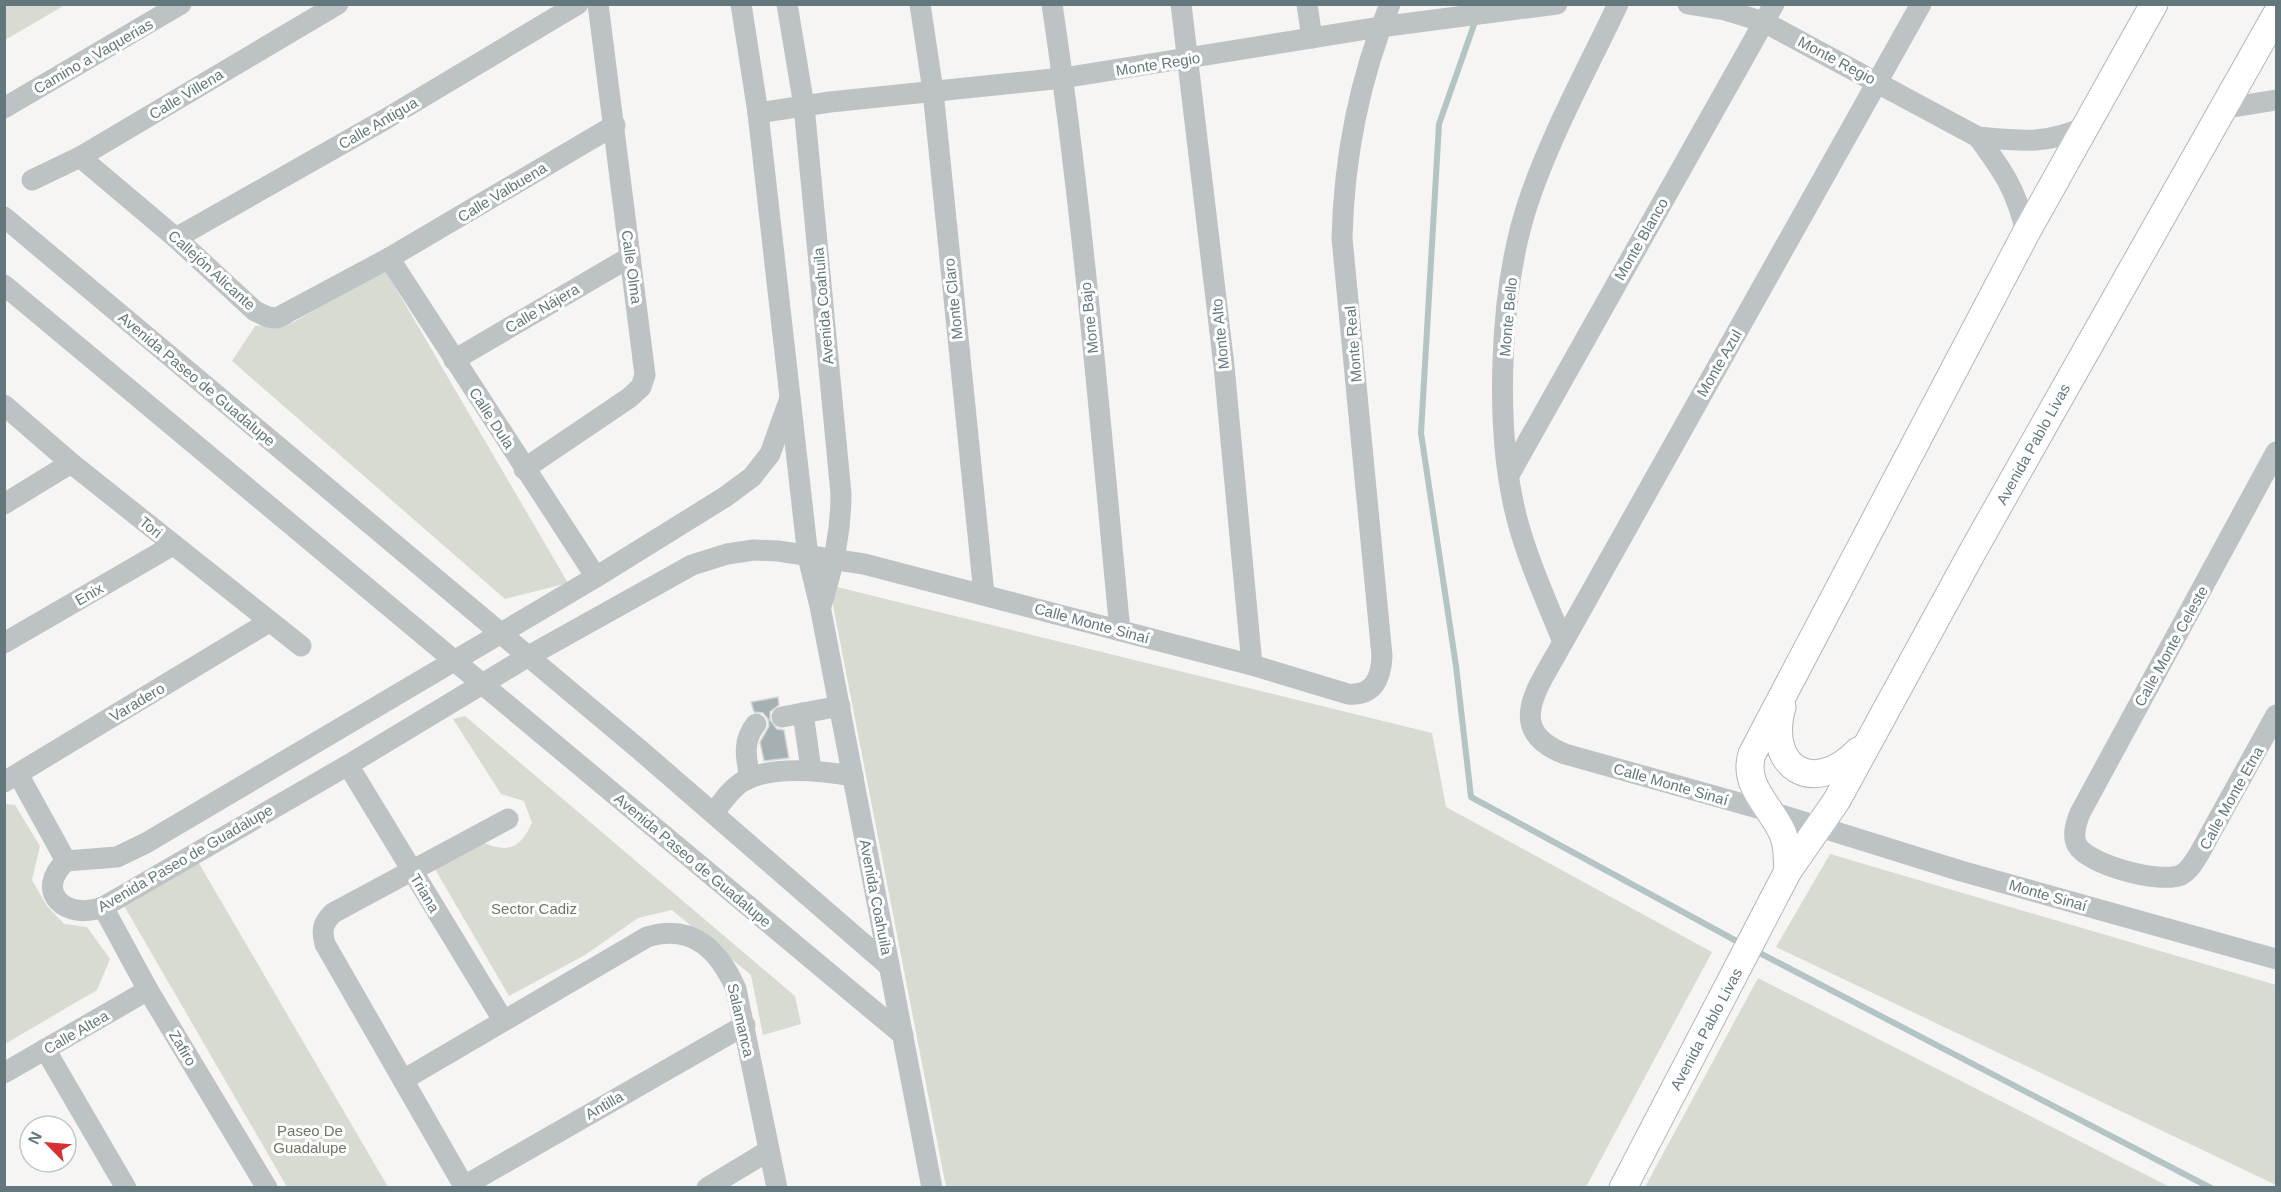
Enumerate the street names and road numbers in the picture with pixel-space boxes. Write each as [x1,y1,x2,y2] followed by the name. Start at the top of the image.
[30,15,156,97] street label: Camino a Vaquerias
[1795,33,1879,87] street label: Monte Regio
[1115,49,1201,79] street label: Monte Regio
[146,65,227,123] street label: Calle Villena
[335,93,421,152] street label: Calle Antigua
[454,158,550,225] street label: Calle Valbuena
[1611,195,1671,283] street label: Monte Blanco
[165,227,259,313] street label: Callejón Alicante
[618,229,646,306] street label: Calle Olma
[809,246,837,365] street label: Avenida Coahuila
[940,257,966,341] street label: Monte Claro
[1496,277,1520,357] street label: Monte Bello
[502,280,583,336] street label: Calle Nájera
[1077,281,1101,355] street label: Mone Bajo
[1208,298,1232,370] street label: Monte Alto
[1341,305,1365,383] street label: Monte Real
[115,309,279,449] street label: Avenida Paseo de Guadalupe
[1693,327,1745,399] street label: Monte Azul
[1993,381,2073,507] street label: Avenida Pablo Livas
[466,384,518,452] street label: Calle Dula
[136,513,166,541] street label: Tori
[72,579,106,609] street label: Enix
[2131,583,2211,709] street label: Calle Monte Celeste
[1033,599,1152,647] street label: Calle Monte Sinaí
[107,679,167,725] street label: Varadero
[2196,743,2267,852] street label: Calle Monte Etna
[1612,760,1731,809] street label: Calle Monte Sinaí
[611,790,775,930] street label: Avenida Paseo de Guadalupe
[95,801,275,915] street label: Avenida Paseo de Guadalupe
[856,838,896,957] street label: Avenida Coahuila
[407,871,443,916] street label: Triana
[2007,876,2090,914] street label: Monte Sinaí
[1667,965,1745,1093] street label: Avenida Pablo Livas
[724,982,758,1059] street label: Salamanca
[41,1006,112,1057] street label: Calle Altea
[166,1027,200,1069] street label: Zafiro
[582,1087,627,1123] street label: Antilla

